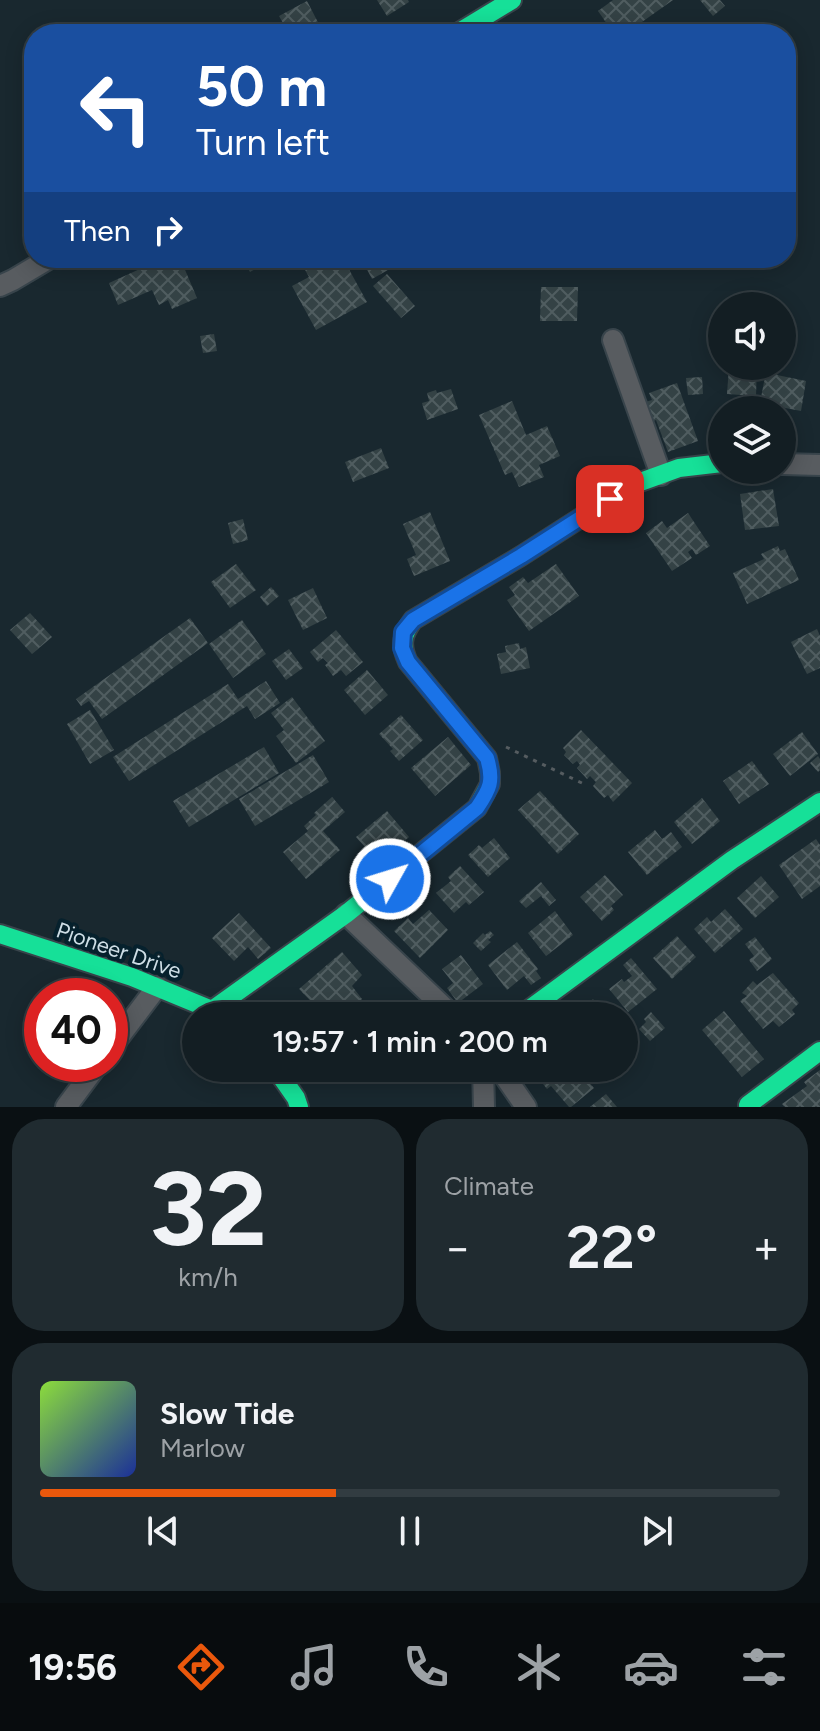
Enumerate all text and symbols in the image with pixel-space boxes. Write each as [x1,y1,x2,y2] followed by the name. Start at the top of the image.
[196,53,327,120] text: 50 m
[64,56,168,160] icon: left
[196,121,330,164] text: Turn left
[146,208,190,252] icon: right
[64,212,130,249] text: Then
[708,292,796,484] map controls
[708,292,796,380] button: sound
[708,396,796,484] button: layers
[576,465,644,533] pin
[588,477,632,521] icon: arrive
[348,837,432,921] position arrow
[53,916,185,985] street label: Pioneer Drive
[24,978,128,1082] speed limit sign: 40
[272,1023,548,1060] text: 19:57 · 1 min · 200 m
[149,1146,267,1271] text: 32
[444,1170,534,1202] text: Climate
[567,1211,657,1283] text: 22°
[444,1221,471,1274] text: −
[753,1221,780,1274] text: +
[178,1261,238,1293] text: km/h
[160,1395,294,1432] text: Slow Tide
[160,1432,245,1464] text: Marlow
[141,1509,185,1553] icon: previous
[388,1509,432,1553] icon: pause
[635,1509,679,1553] icon: next
[173,1639,229,1695] icon: directions
[286,1639,342,1695] icon: music
[398,1639,454,1695] icon: phone
[511,1639,567,1695] icon: climate
[623,1639,679,1695] icon: car
[736,1639,792,1695] icon: filters
[28,1646,117,1689] text: 19:56

